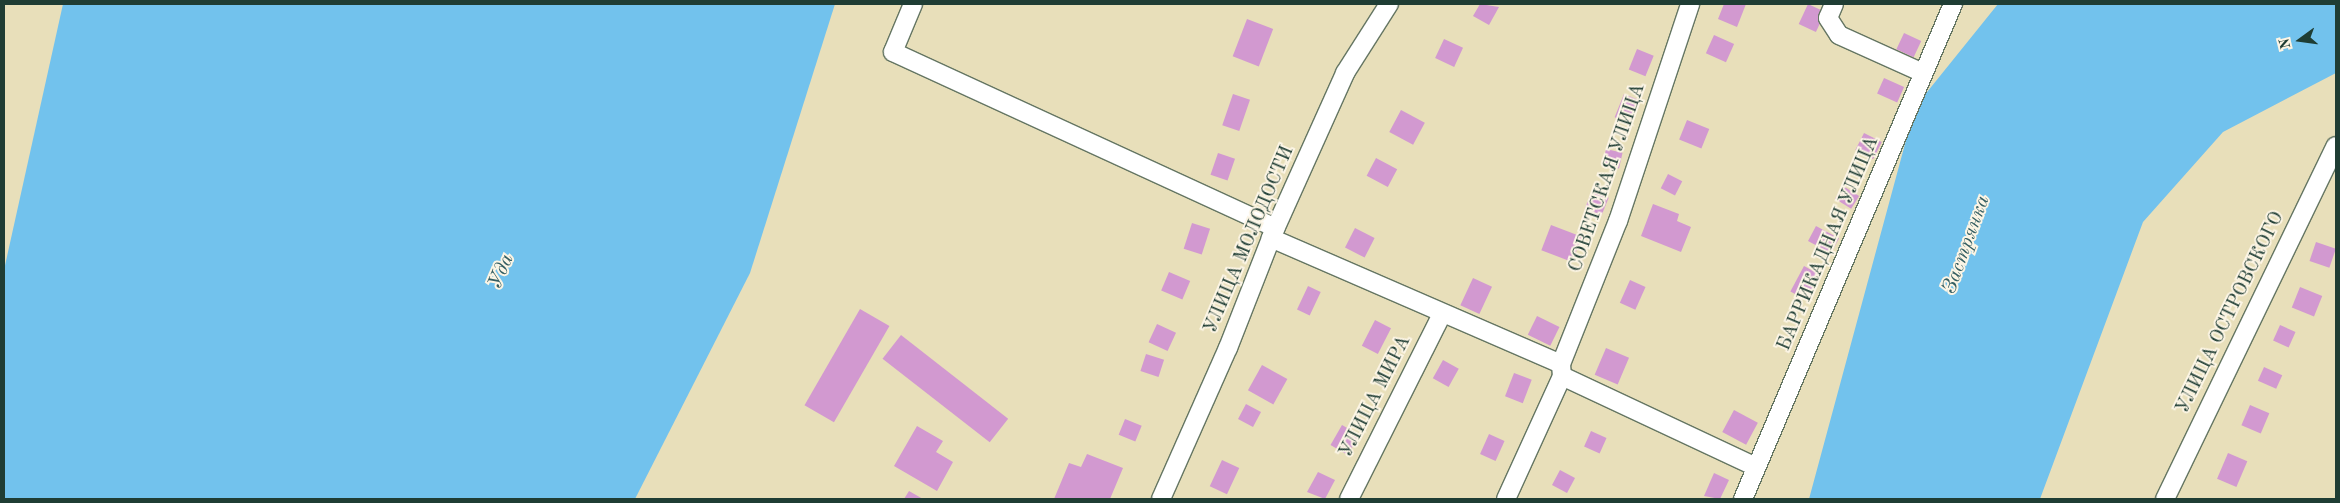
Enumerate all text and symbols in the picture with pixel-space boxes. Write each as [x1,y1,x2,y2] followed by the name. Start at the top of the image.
[2275,15,2325,65] north arrow
[2277,37,2294,51] text: N
[1565,81,1651,275] street label: СОВЕТСКАЯ УЛИЦА
[1773,133,1885,355] street label: БАРРИКАДНАЯ УЛИЦА
[1200,143,1300,337] street label: УЛИЦА МОЛОДОСТИ
[1938,193,1996,297] water label: Застрянка
[2172,208,2290,418] street label: УЛИЦА ОСТРОВСКОГО
[484,251,520,293] water label: Уда
[1335,332,1417,462] street label: УЛИЦА МИРА

